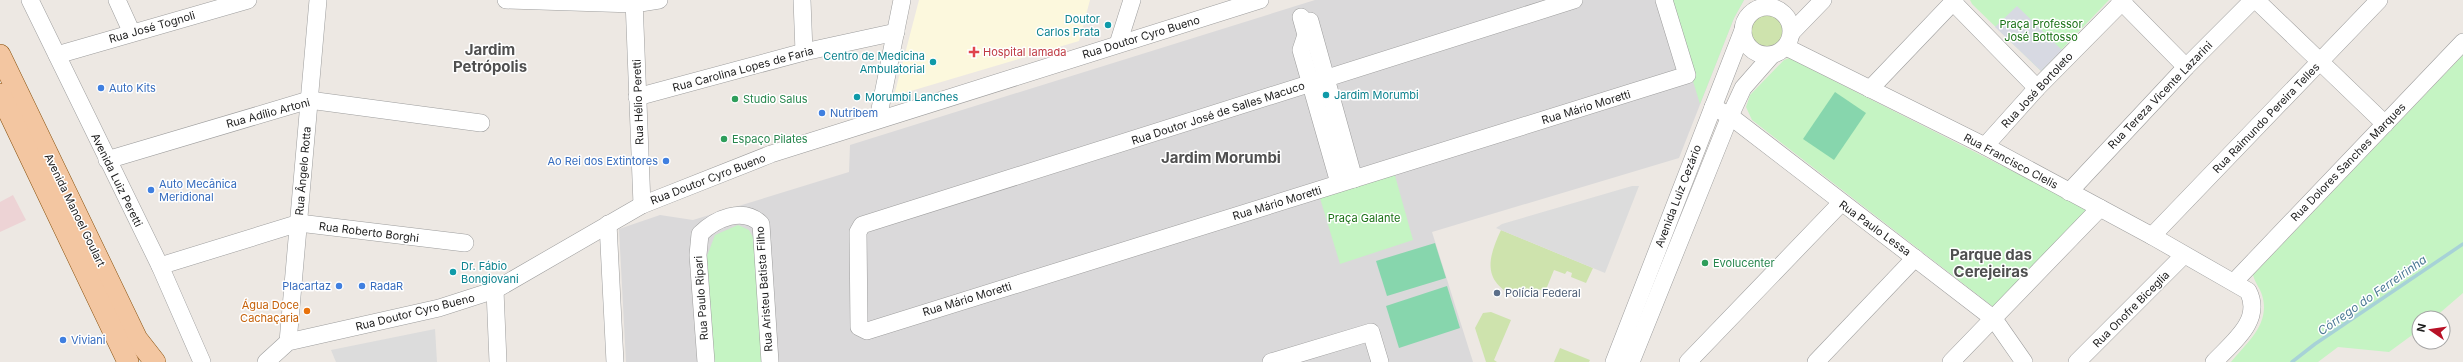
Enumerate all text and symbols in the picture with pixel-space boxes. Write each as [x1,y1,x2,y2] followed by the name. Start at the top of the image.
[107,8,197,46] street label: Rua José Tognoli
[1036,12,1100,39] place label: Doutor Carlos Prata
[1080,12,1202,62] street label: Rua Doutor Cyro Bueno
[1999,17,2083,44] park label: Praça Professor José Bottosso
[1103,20,1113,30] marker: Doutor Carlos Prata
[2105,38,2215,152] street label: Rua Tereza Vicente Lazarini
[453,40,527,76] district label: Jardim Petrópolis
[671,43,815,95] street label: Rua Carolina Lopes de Faria
[983,45,1066,59] place label: Hospital Iamada
[968,46,980,58] marker: Hospital Iamada
[823,49,925,76] place label: Centro de Medicina Ambulatorial
[1998,49,2076,131] street label: Rua José Bortoleto
[928,57,938,67] marker: Centro de Medicina Ambulatorial
[630,59,646,145] street label: Rua Hélio Peretti
[2210,60,2323,176] street label: Rua Raimundo Pereira Telles
[1130,78,1307,148] street label: Rua Doutor José de Salles Macuco
[109,81,156,95] place label: Auto Kits
[96,83,106,93] marker: Auto Kits
[1540,87,1632,127] street label: Rua Mário Moretti
[1334,88,1419,102] place label: Jardim Morumbi
[865,90,958,104] place label: Morumbi Lanches
[1321,90,1331,100] marker: Jardim Morumbi
[743,92,808,106] place label: Studio Salus
[852,92,862,102] marker: Morumbi Lanches
[730,94,740,104] marker: Studio Salus
[225,95,311,131] street label: Rua Adílio Artoni
[2288,100,2408,224] street label: Rua Dolores Sanches Marques
[830,106,878,120] place label: Nutribem
[817,108,827,118] marker: Nutribem
[292,126,314,216] street label: Rua Ângelo Rotta
[1961,130,2061,192] street label: Rua Francisco Clelis
[88,131,146,229] street label: Avenida Luiz Peretti
[732,132,808,146] place label: Espaço Pilates
[719,134,729,144] marker: Espaço Pilates
[1652,142,1704,249] street label: Avenida Luiz Cezário
[1161,148,1281,167] district label: Jardim Morumbi
[648,150,768,207] street label: Rua Doutor Cyro Bueno
[42,151,109,269] street label: Avenida Manoel Goulart
[548,154,658,168] place label: Ao Rei dos Extintores
[661,156,671,166] marker: Ao Rei dos Extintores
[159,177,237,204] place label: Auto Mecânica Meridional
[1231,183,1323,223] street label: Rua Mário Moretti
[146,185,156,195] marker: Auto Mecânica Meridional
[1836,197,1914,259] street label: Rua Paulo Lessa
[1328,211,1400,225] park label: Praça Galante
[318,219,420,245] street label: Rua Roberto Borghi
[753,225,775,352] street label: Rua Aristeu Batista Filho
[1950,245,2032,281] district label: Parque das Cerejeiras
[2315,252,2429,338] water label: Córrego do Ferreirinha
[691,255,711,341] street label: Rua Paulo Ripari
[1713,256,1775,270] place label: Evolucenter
[1700,258,1710,268] marker: Evolucenter
[461,259,519,286] place label: Dr. Fábio Bongiovani
[448,267,458,277] marker: Dr. Fábio Bongiovani
[2090,268,2172,350] street label: Rua Onofre Biceglia
[282,279,331,293] place label: Placartaz
[370,279,403,293] place label: RadaR
[921,279,1013,319] street label: Rua Mário Moretti
[334,281,344,291] marker: Placartaz
[357,281,367,291] marker: RadaR
[1505,286,1581,300] place label: Polícia Federal
[1492,288,1502,298] marker: Polícia Federal
[354,290,476,334] street label: Rua Doutor Cyro Bueno
[240,298,299,325] place label: Água Doce Cachaçaria
[302,306,312,316] marker: Água Doce Cachaçaria
[2411,310,2451,350] north arrow
[2413,322,2429,333] text: N
[71,333,105,347] place label: Viviani
[58,335,68,345] marker: Viviani

